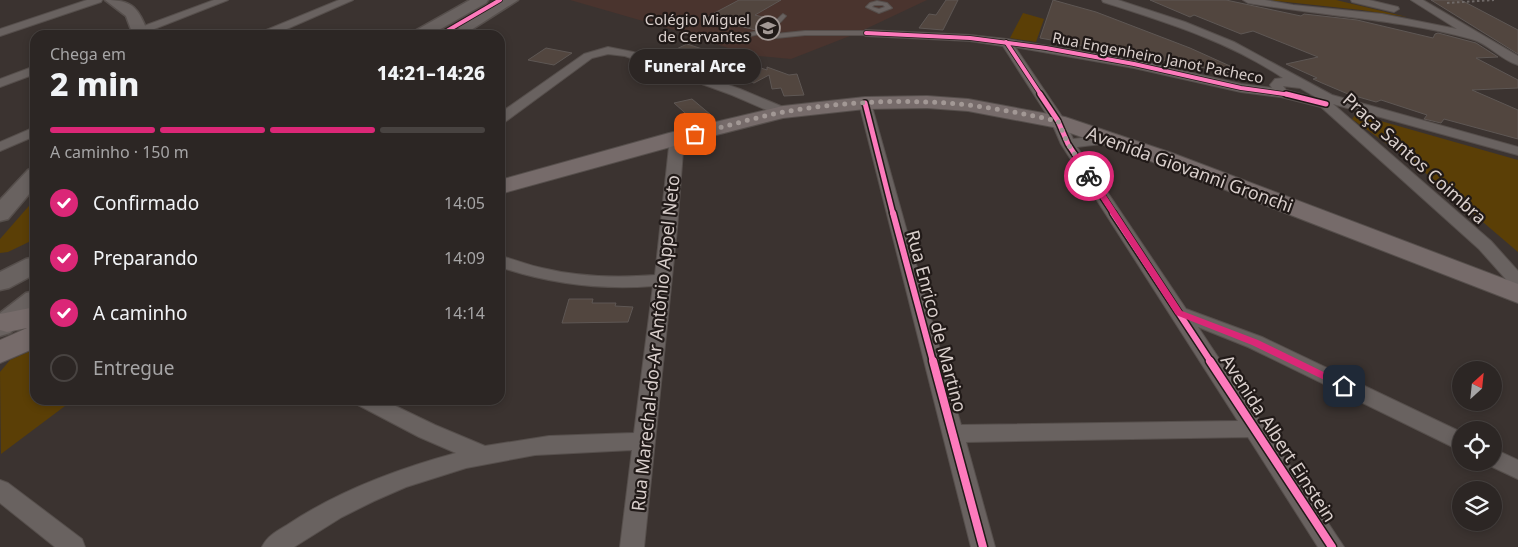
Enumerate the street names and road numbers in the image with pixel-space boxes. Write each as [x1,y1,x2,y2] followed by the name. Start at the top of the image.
[1051,27,1265,87] street label: Rua Engenheiro Janot Pacheco
[1338,87,1492,229] street label: Praça Santos Coimbra
[1083,120,1297,218] street label: Avenida Giovanni Gronchi
[625,174,685,512] street label: Rua Marechal-do-Ar Antônio Appel Neto
[901,227,973,415] street label: Rua Enrico de Martino
[1216,350,1342,526] street label: Avenida Albert Einstein

